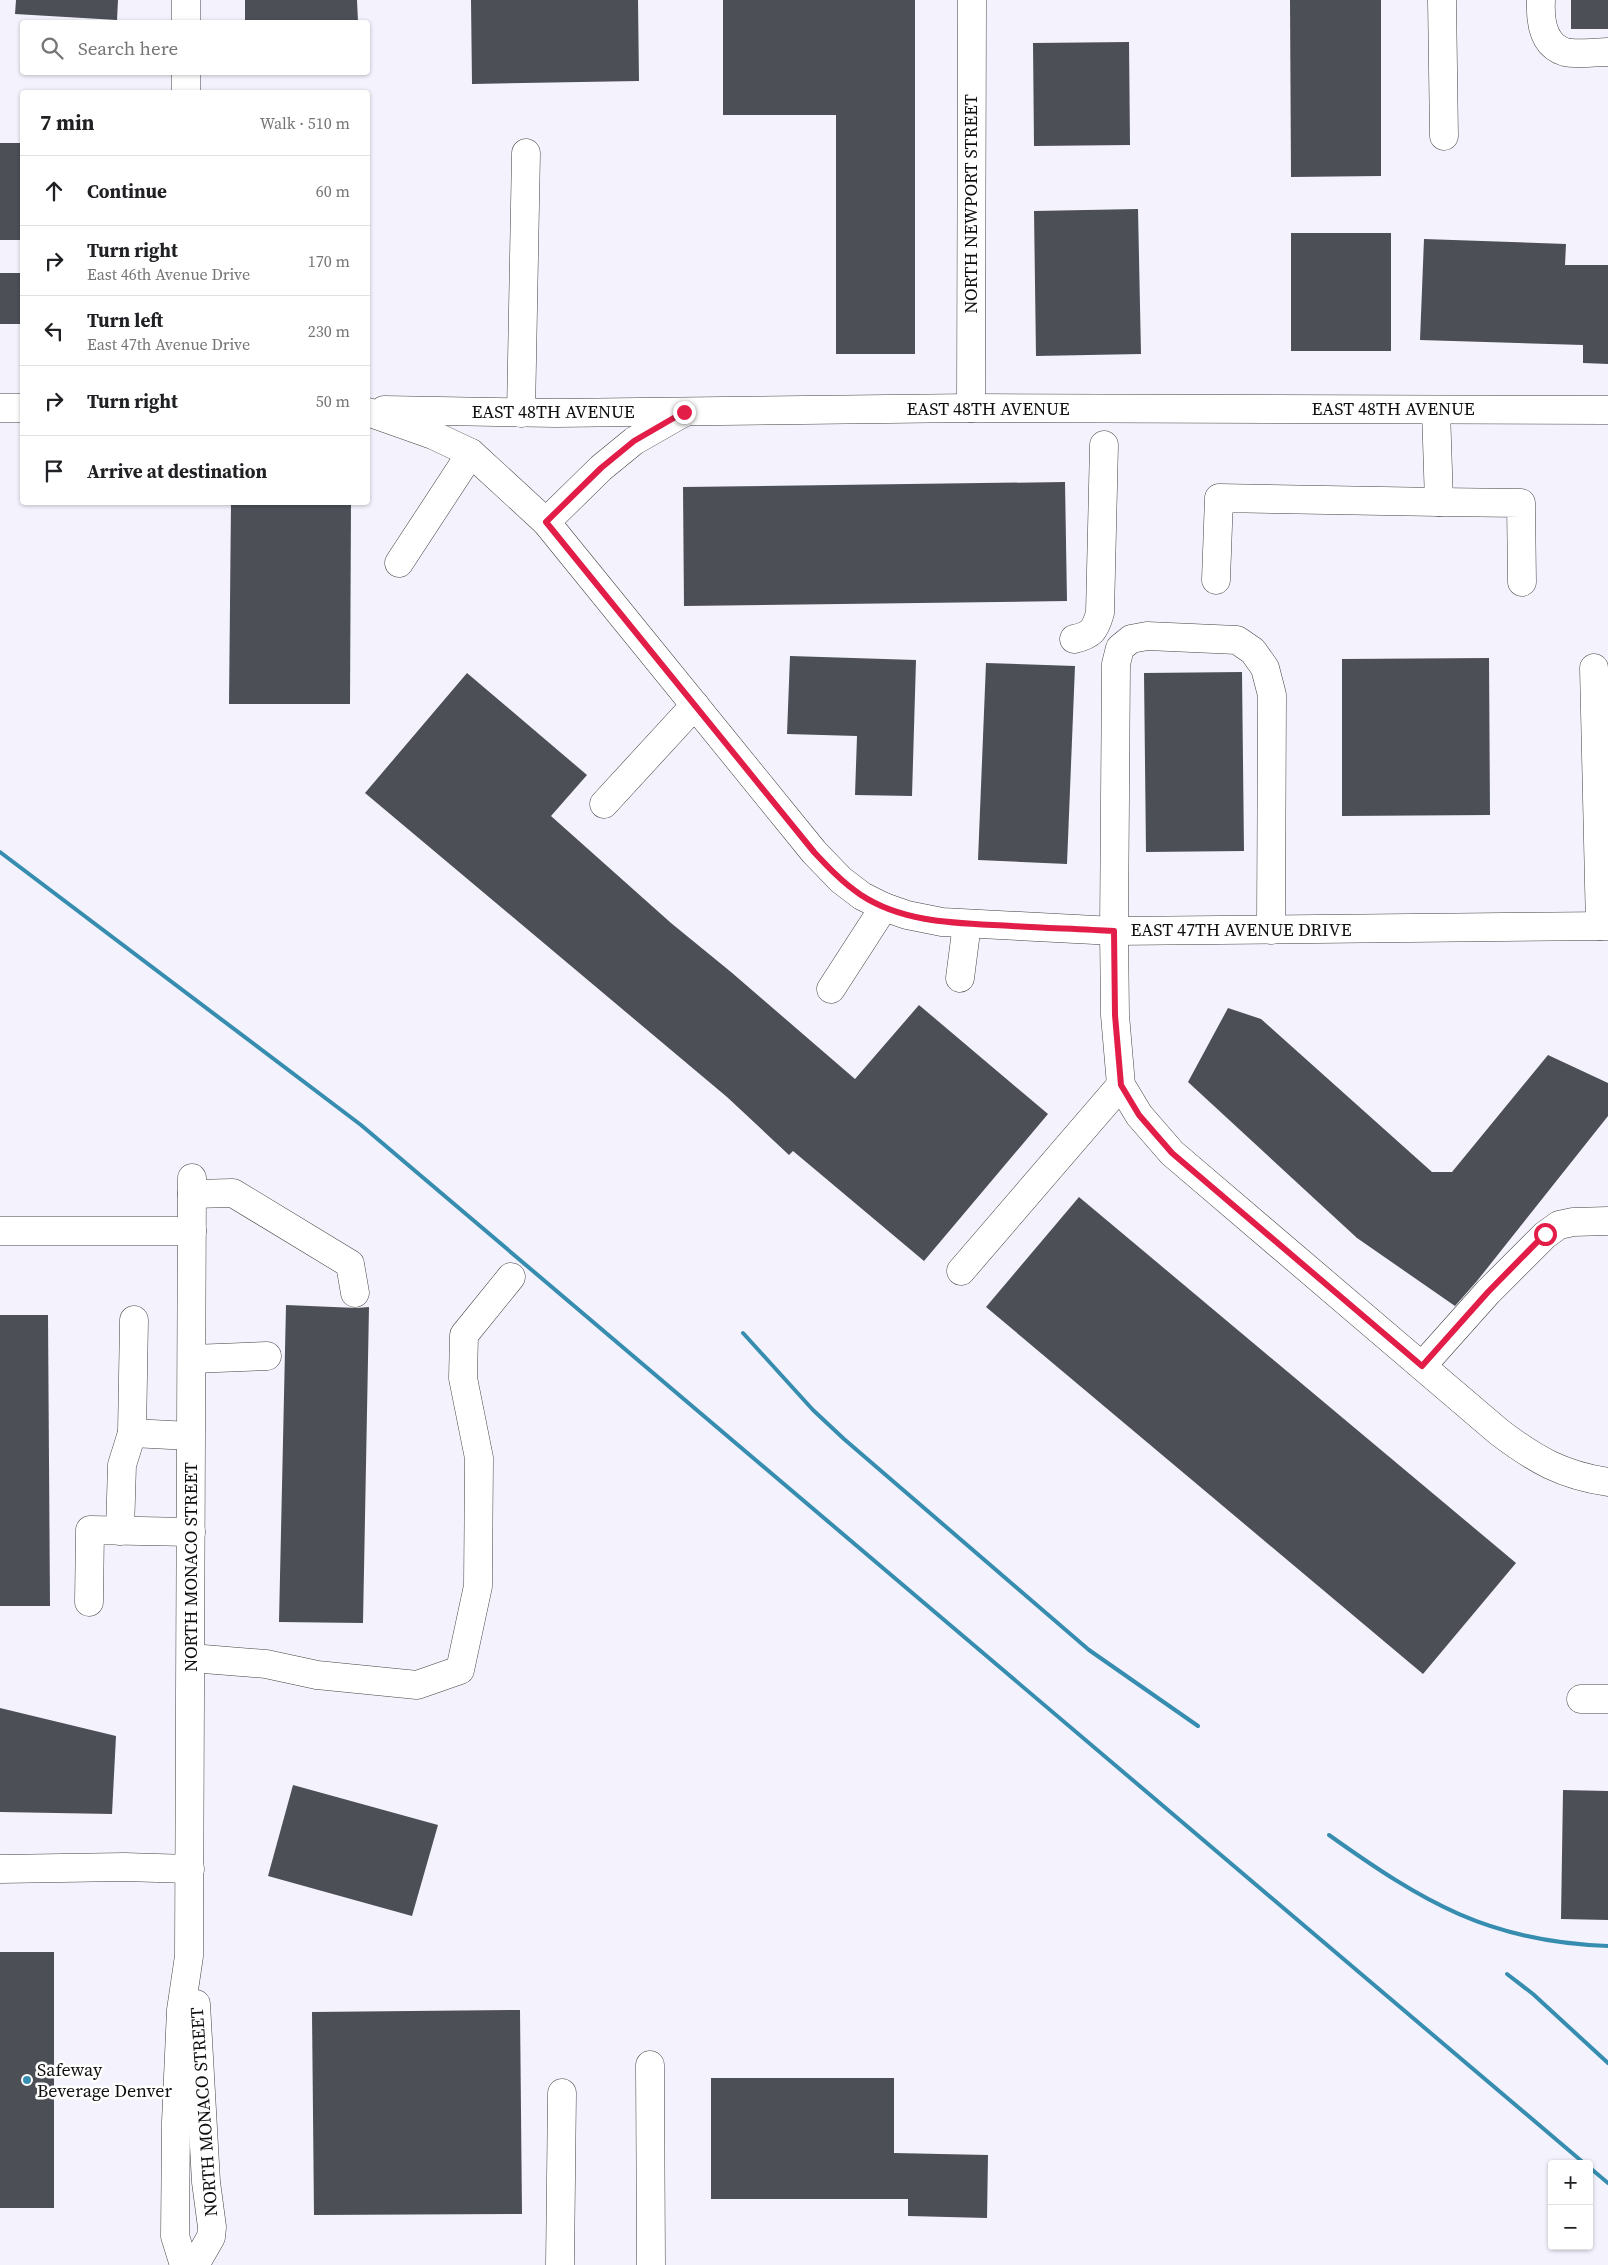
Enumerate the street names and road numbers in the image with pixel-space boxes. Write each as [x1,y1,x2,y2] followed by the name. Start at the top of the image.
[958,94,983,314] street label: NORTH NEWPORT STREET
[906,396,1070,421] street label: EAST 48TH AVENUE
[1311,396,1475,421] street label: EAST 48TH AVENUE
[471,399,635,424] street label: EAST 48TH AVENUE
[1130,917,1352,942] street label: EAST 47TH AVENUE DRIVE
[178,1462,203,1672] street label: NORTH MONACO STREET
[184,2006,223,2218] street label: NORTH MONACO STREET

